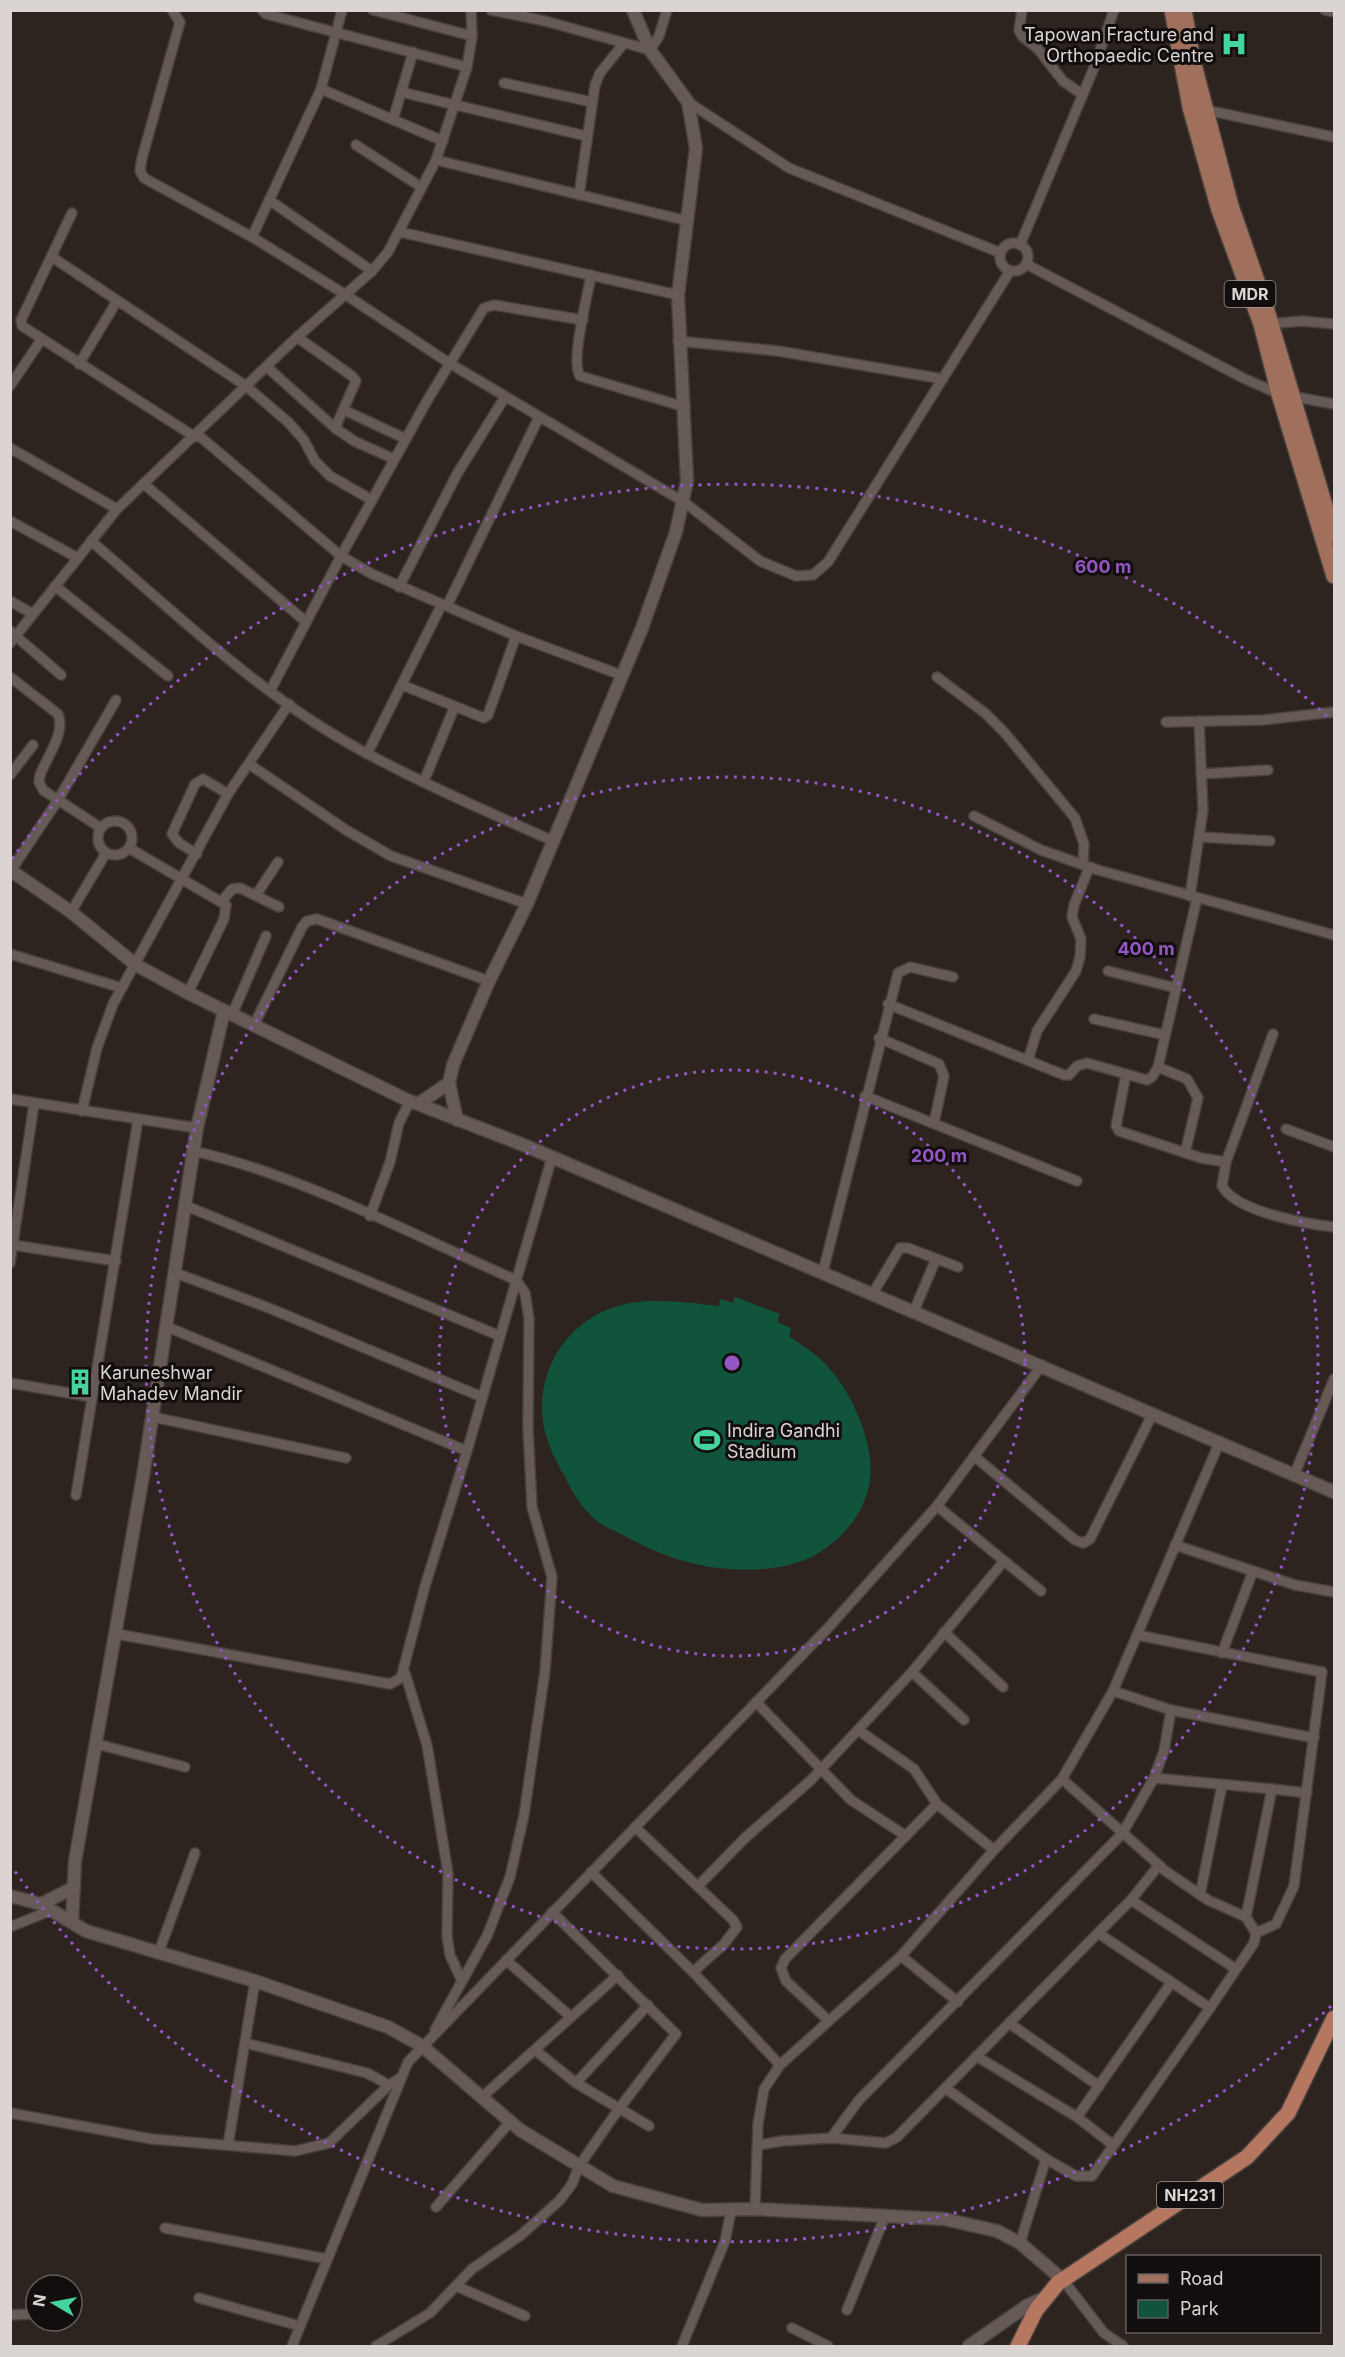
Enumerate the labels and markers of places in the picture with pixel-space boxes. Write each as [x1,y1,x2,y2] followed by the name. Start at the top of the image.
[1024,24,1214,66] place label: Tapowan Fracture and Orthopaedic Centre
[1219,29,1249,59] hospital icon: Tapowan Fracture and Orthopaedic Centre
[722,1353,742,1373] centre of rings
[100,1362,243,1404] place label: Karuneshwar Mahadev Mandir
[65,1367,95,1397] building icon: Karuneshwar Mahadev Mandir
[727,1420,840,1462] place label: Indira Gandhi Stadium
[692,1425,722,1455] sports icon: Indira Gandhi Stadium

